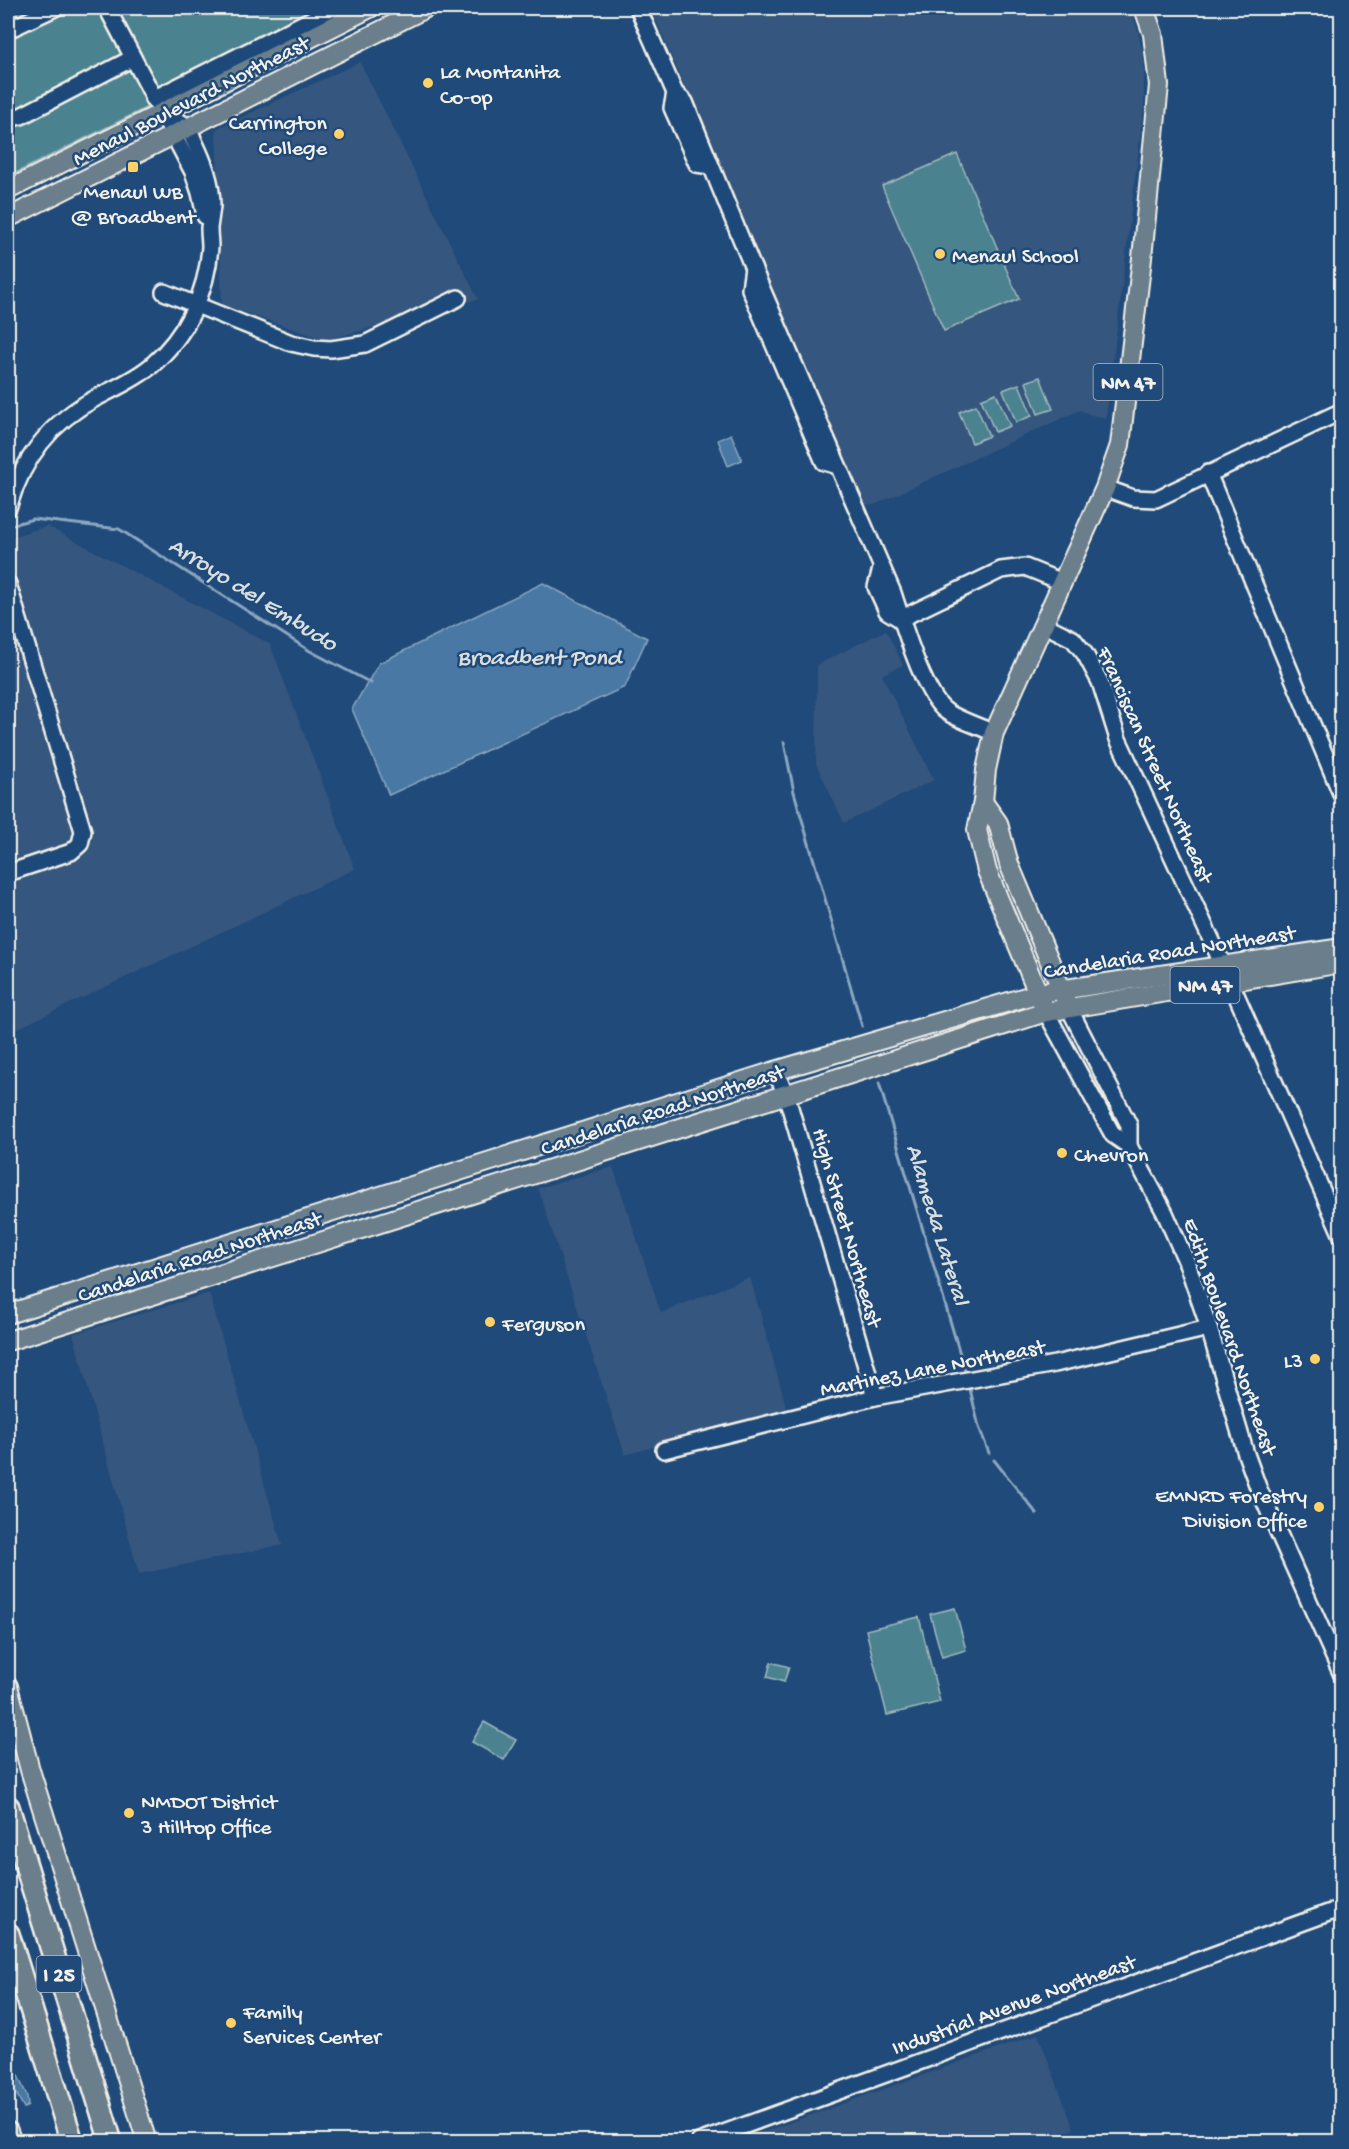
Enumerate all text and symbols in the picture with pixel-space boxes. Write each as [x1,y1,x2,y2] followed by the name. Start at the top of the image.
[69,31,316,174] street label: Menaul Boulevard Northeast
[440,61,561,112] place label: La Montanita Co-op
[421,76,435,90] marker: La Montanita Co-op
[229,112,328,163] place label: Carrington College
[332,127,346,141] marker: Carrington College
[126,160,140,174] marker: Menaul WB @ Broadbent
[71,181,197,232] place label: Menaul WB @ Broadbent
[952,245,1079,271] place label: Menaul School
[933,247,947,261] marker: Menaul School
[1094,364,1162,400] road number: NM 47
[162,532,343,660] water label: Arroyo del Embudo
[1089,642,1218,890] street label: Franciscan Street Northeast
[457,645,624,674] water label: Broadbent Pond
[1042,921,1299,987] street label: Candelaria Road Northeast
[1170,967,1240,1003] road number: NM 47
[538,1060,790,1163] street label: Candelaria Road Northeast
[804,1126,887,1333] street label: High Street Northeast
[897,1141,974,1311] water label: Alameda Lateral
[1074,1144,1149,1170] place label: Chevron
[1055,1146,1069,1160] marker: Chevron
[75,1207,327,1310] street label: Candelaria Road Northeast
[1175,1215,1282,1461] street label: Edith Boulevard Northeast
[501,1313,586,1339] place label: Ferguson
[483,1315,497,1329] marker: Ferguson
[818,1335,1049,1404] street label: Martinez Lane Northeast
[1284,1350,1303,1376] place label: L3
[1308,1352,1322,1366] marker: L3
[1155,1485,1308,1536] place label: EMNRD Forestry Division Office
[1312,1500,1326,1514] marker: EMNRD Forestry Division Office
[140,1791,279,1842] place label: NMDOT District 3 Hilltop Office
[122,1806,136,1820] marker: NMDOT District 3 Hilltop Office
[889,1950,1142,2063] street label: Industrial Avenue Northeast
[36,1956,82,1992] road number: I 25
[242,2001,383,2052] place label: Family Services Center
[224,2016,238,2030] marker: Family Services Center

